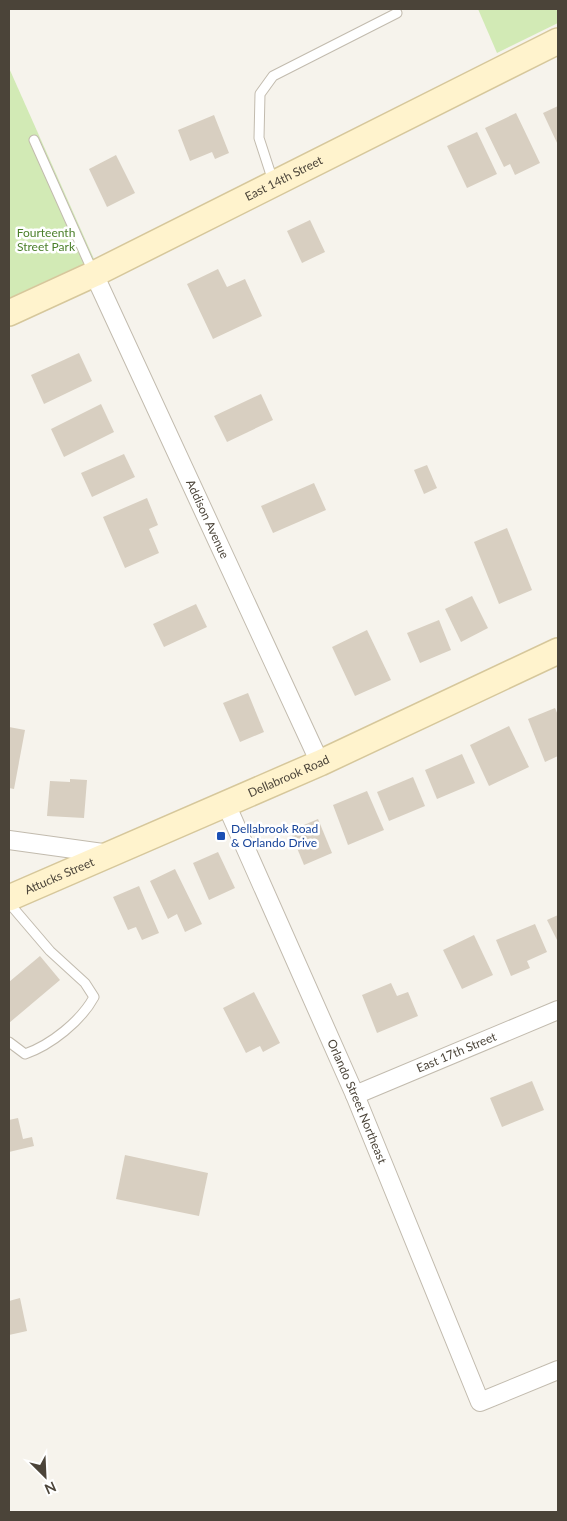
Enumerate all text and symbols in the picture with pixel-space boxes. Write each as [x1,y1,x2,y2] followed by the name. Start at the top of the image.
[242,152,326,204] street label: East 14th Street
[17,225,76,254] park label: Fourteenth Street Park
[183,477,232,561] street label: Addison Avenue
[246,752,332,800] street label: Dellabrook Road
[231,821,318,850] place label: Dellabrook Road & Orlando Drive
[215,830,227,842] marker: Dellabrook Road & Orlando Drive
[22,854,97,897] street label: Attucks Street
[414,1028,499,1075] street label: East 17th Street
[324,1037,390,1166] street label: Orlando Street Northeast
[20,1451,70,1501] north arrow
[42,1478,59,1498] text: N

